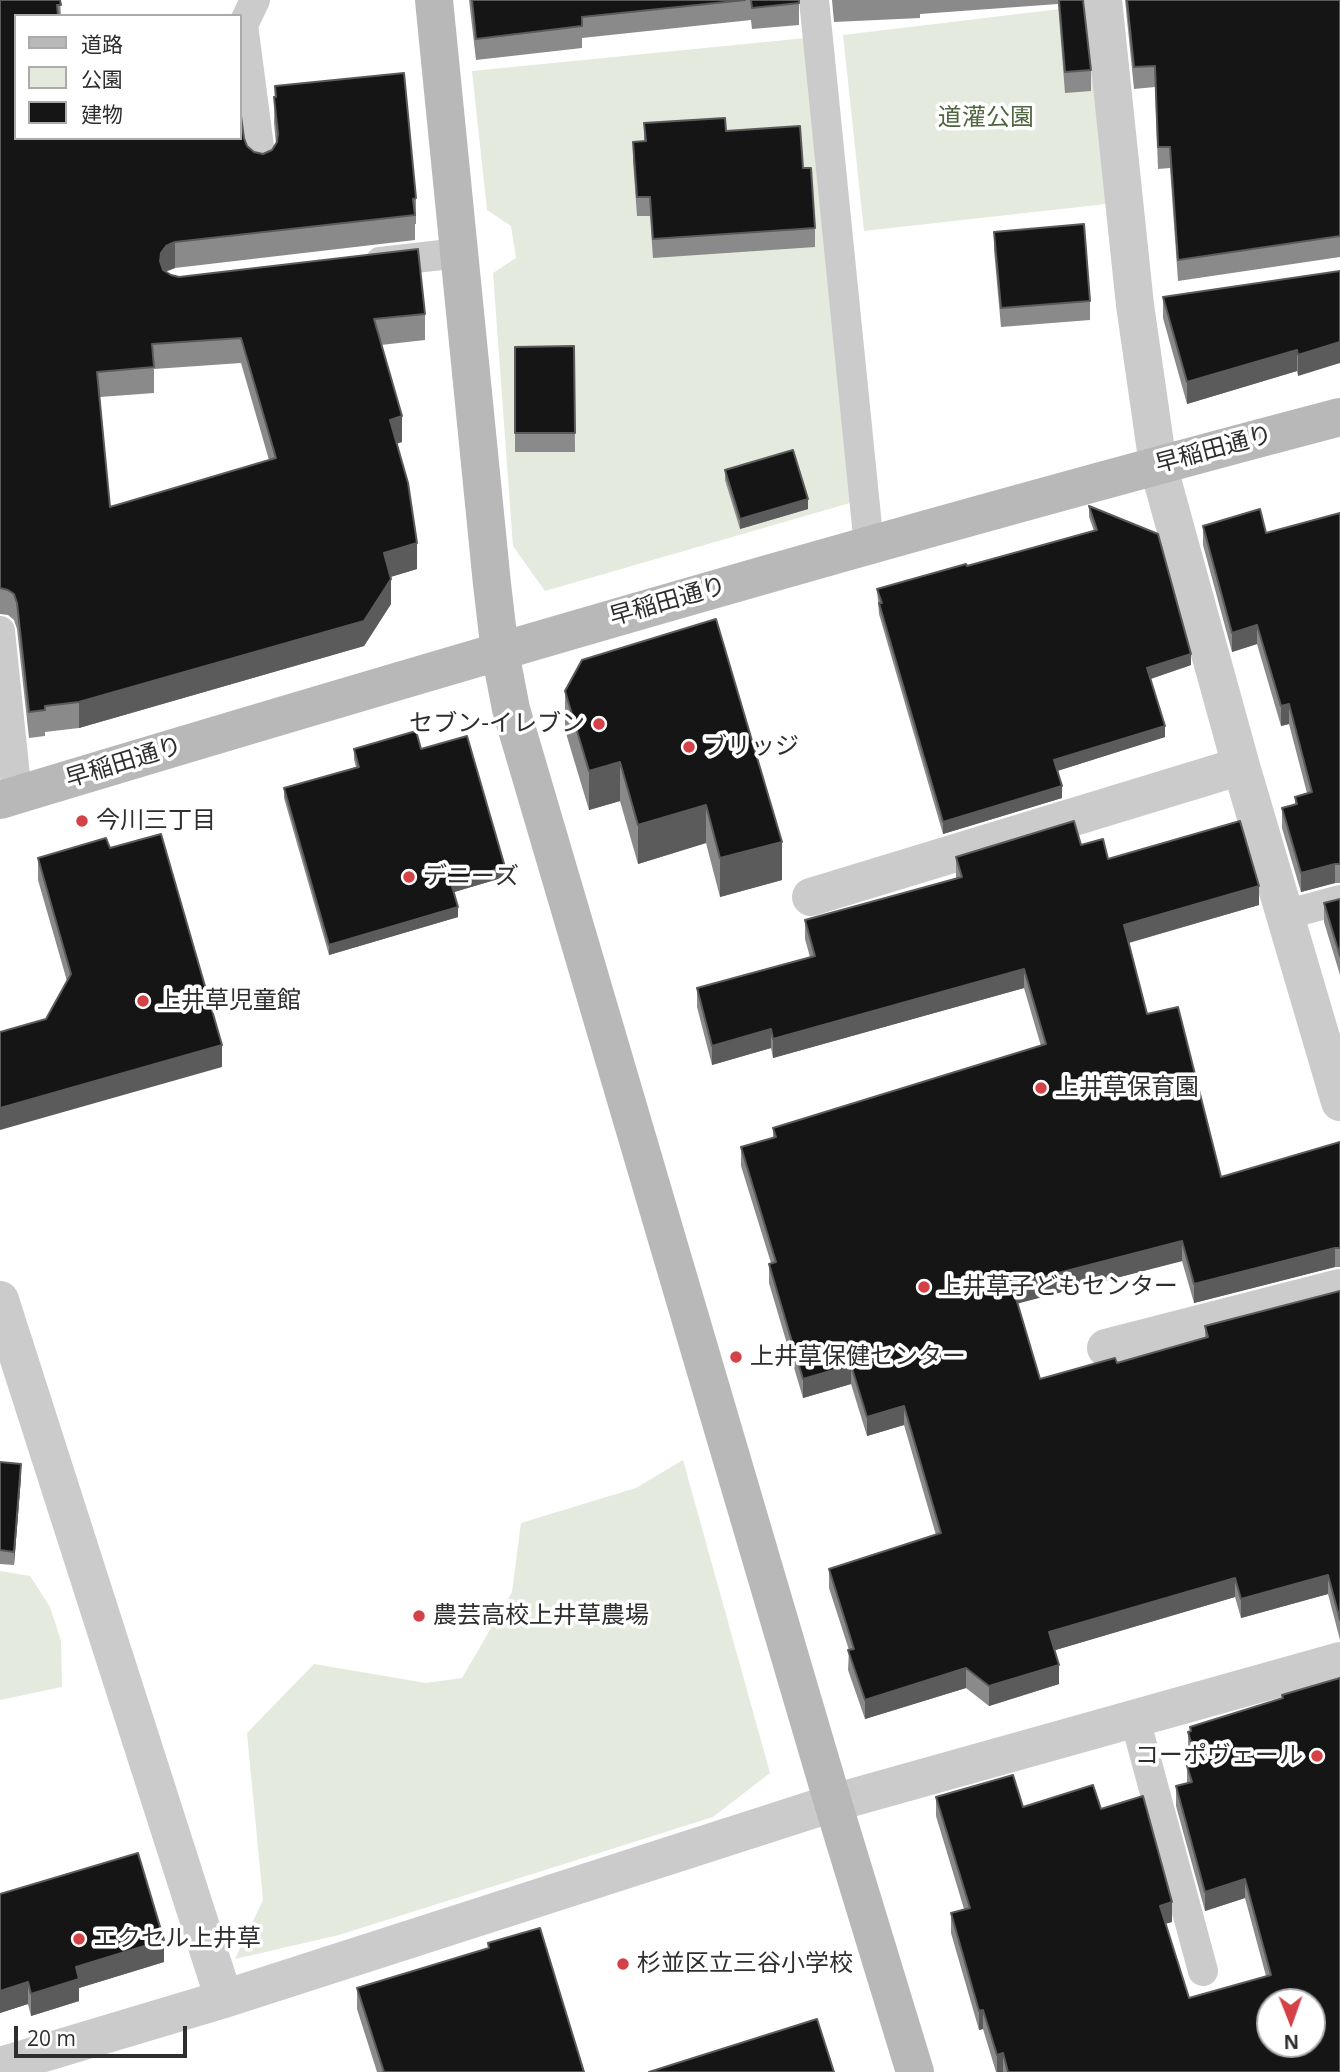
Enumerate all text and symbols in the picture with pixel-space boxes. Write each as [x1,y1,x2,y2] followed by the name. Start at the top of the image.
[14,14,242,140] legend
[81,30,123,58] text: 道路
[81,65,123,93] text: 公園
[81,100,123,128] text: 建物
[938,104,1034,132] park label: 道灌公園
[1152,421,1276,479] street label: 早稲田通り
[606,572,730,632] street label: 早稲田通り
[409,710,585,738] place label: セブン-イレブン
[591,716,607,732] marker: セブン-イレブン
[62,732,186,794] street label: 早稲田通り
[703,733,799,761] place label: ブリッジ
[681,739,697,755] marker: ブリッジ
[96,807,216,835] place label: 今川三丁目
[74,813,90,829] marker: 今川三丁目
[423,863,519,891] place label: デニーズ
[401,869,417,885] marker: デニーズ
[157,987,301,1015] place label: 上井草児童館
[135,993,151,1009] marker: 上井草児童館
[1055,1074,1199,1102] place label: 上井草保育園
[1033,1080,1049,1096] marker: 上井草保育園
[938,1273,1178,1301] place label: 上井草子どもセンター
[916,1279,932,1295] marker: 上井草子どもセンター
[750,1343,966,1371] place label: 上井草保健センター
[728,1349,744,1365] marker: 上井草保健センター
[433,1602,649,1630] place label: 農芸高校上井草農場
[411,1608,427,1624] marker: 農芸高校上井草農場
[1135,1742,1303,1770] place label: コーポヴェール
[1309,1748,1325,1764] marker: コーポヴェール
[93,1925,261,1953] place label: エクセル上井草
[71,1931,87,1947] marker: エクセル上井草
[637,1950,853,1978] place label: 杉並区立三谷小学校
[615,1956,631,1972] marker: 杉並区立三谷小学校
[1256,1988,1326,2058] north arrow
[18,2012,191,2056] scale bar
[27,2024,76,2052] text: 20 m
[1283,2029,1299,2055] text: N

